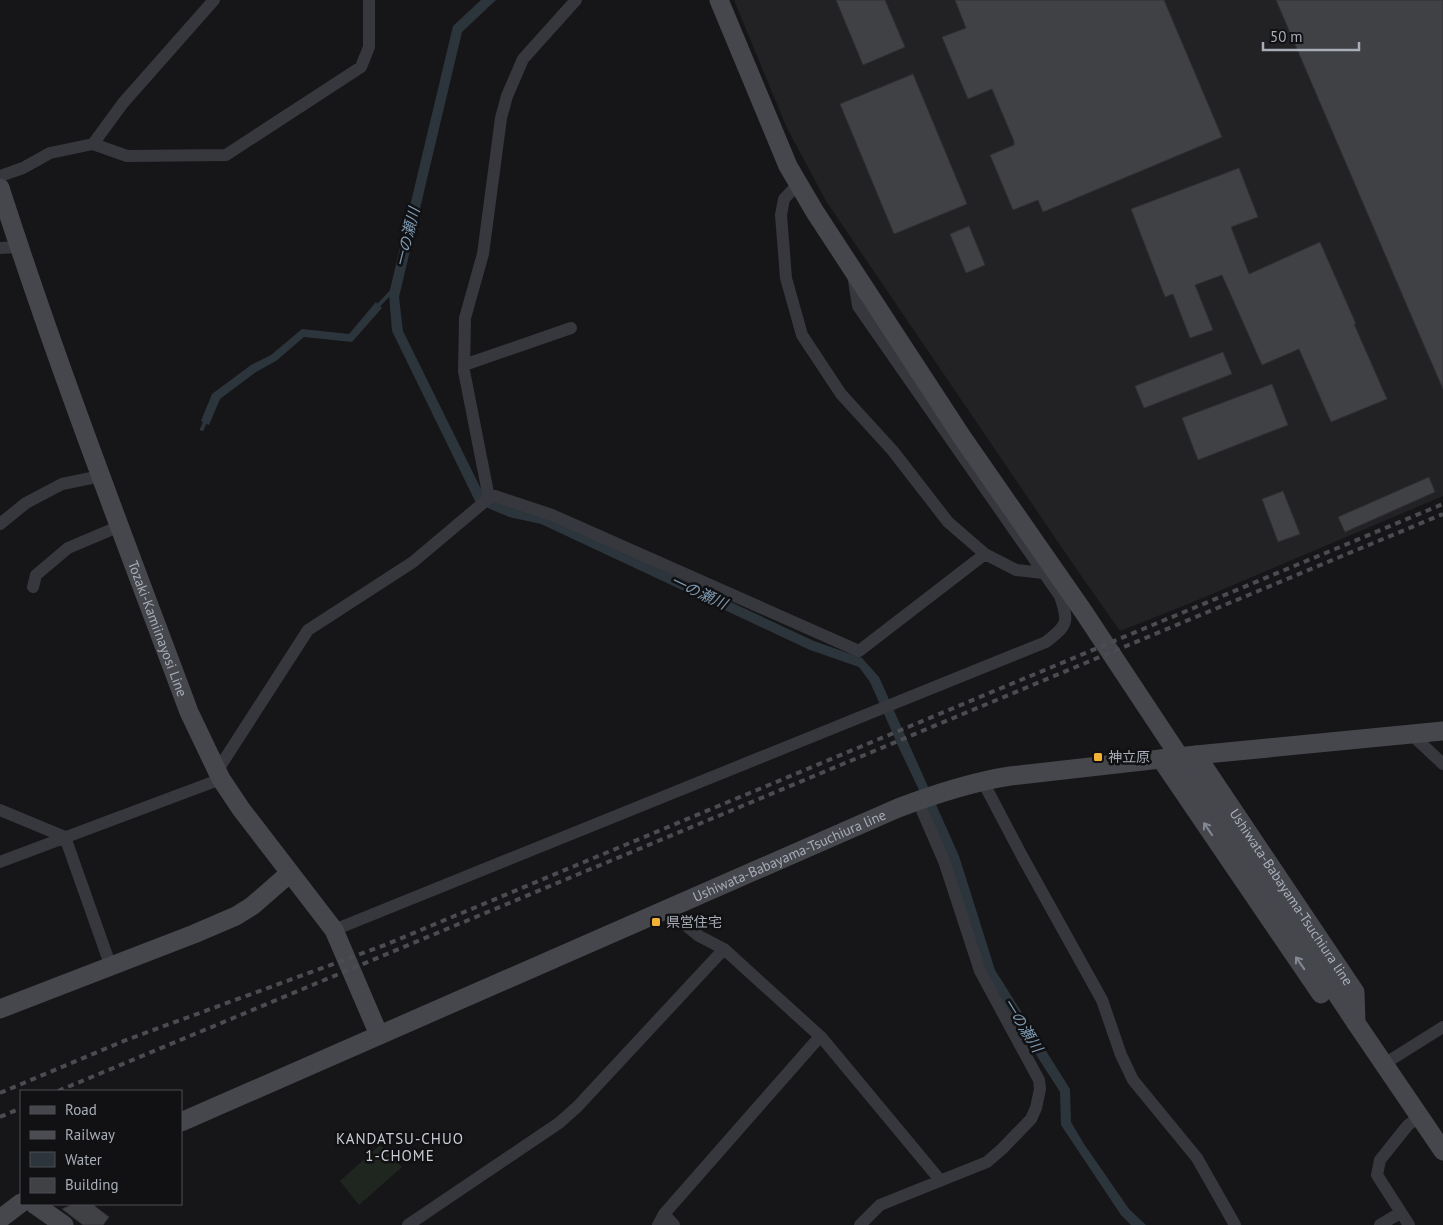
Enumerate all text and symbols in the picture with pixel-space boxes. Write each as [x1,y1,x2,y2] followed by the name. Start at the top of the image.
[1263,20,1359,52] scale bar
[1270,27,1303,46] text: 50 m
[391,204,424,268] water label: 一の瀬川
[124,558,191,699] street label: Tozaki-Kamiinayosi Line
[668,571,732,614] water label: 一の瀬川
[1108,748,1150,766] place label: 神立原
[1092,751,1104,763] marker: 神立原
[690,805,889,906] street label: Ushiwata-Babayama-Tsuchiura line
[1226,805,1357,989] street label: Ushiwata-Babayama-Tsuchiura line
[1203,822,1213,836] one-way arrow
[666,913,722,931] place label: 県営住宅
[650,916,662,928] marker: 県営住宅
[1295,956,1305,970] one-way arrow
[999,995,1048,1057] water label: 一の瀬川
[20,1090,182,1205] legend
[65,1100,97,1119] text: Road
[65,1125,115,1144] text: Railway
[336,1129,464,1165] district label: KANDATSU-CHUO 1-CHOME
[65,1150,102,1169] text: Water
[65,1175,119,1194] text: Building

